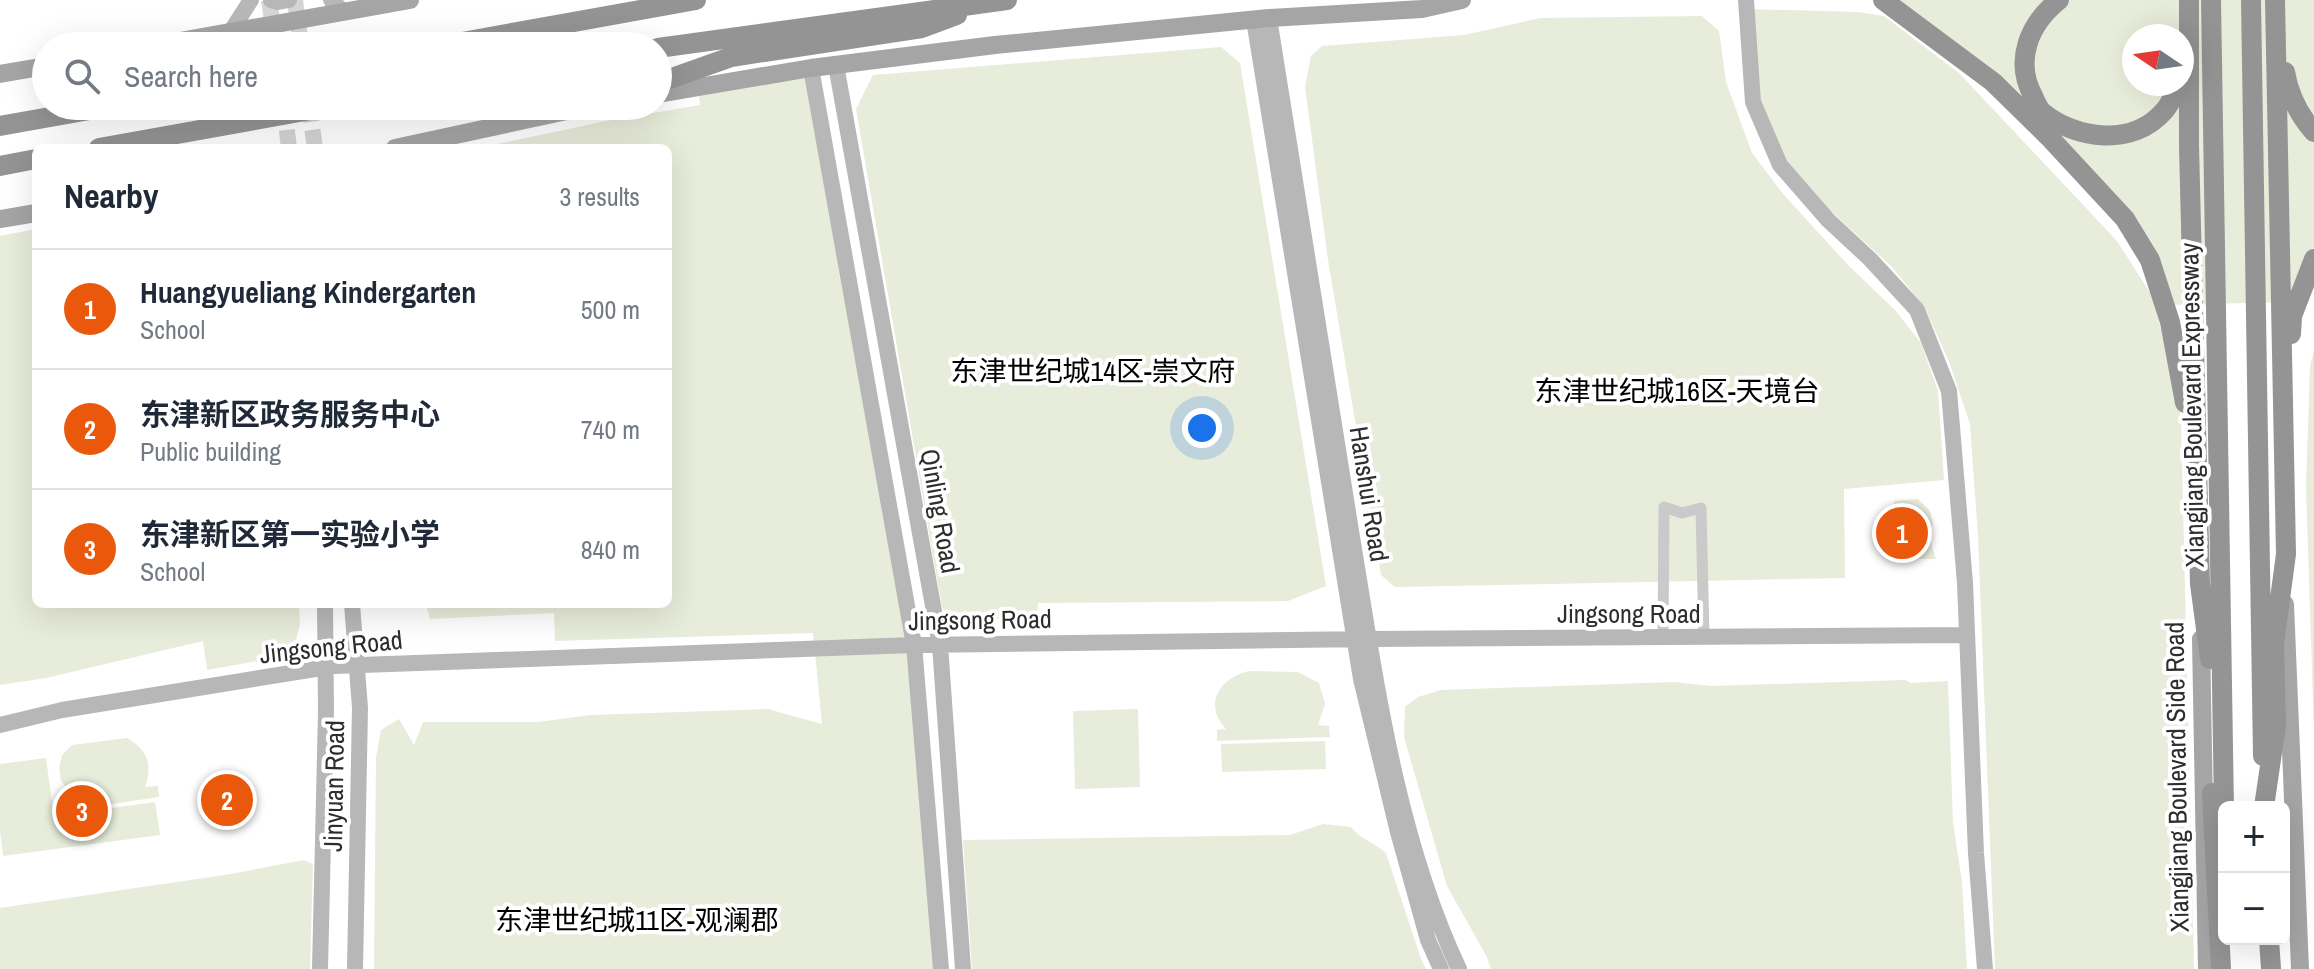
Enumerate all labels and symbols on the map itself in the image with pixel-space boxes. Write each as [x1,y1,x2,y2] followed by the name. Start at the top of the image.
[2122,24,2194,96] north arrow
[2171,242,2212,568] street label: Xiangjiang Boulevard Expressway
[950,352,1236,390] district label: 东津世纪城14区-崇文府
[1534,372,1820,410] district label: 东津世纪城16区-天境台
[1182,408,1222,448] your location
[1342,424,1397,564] street label: Hanshui Road
[912,446,969,576] street label: Qinling Road
[1876,503,1928,563] pin: 1
[1557,596,1701,631] street label: Jingsong Road
[908,601,1052,638] street label: Jingsong Road
[2156,621,2197,933] street label: Xiangjiang Boulevard Side Road
[258,622,404,671] street label: Jingsong Road
[315,720,352,852] street label: Jinyuan Road
[201,770,253,830] pin: 2
[56,781,108,841] pin: 3
[495,901,779,939] district label: 东津世纪城11区-观澜郡

